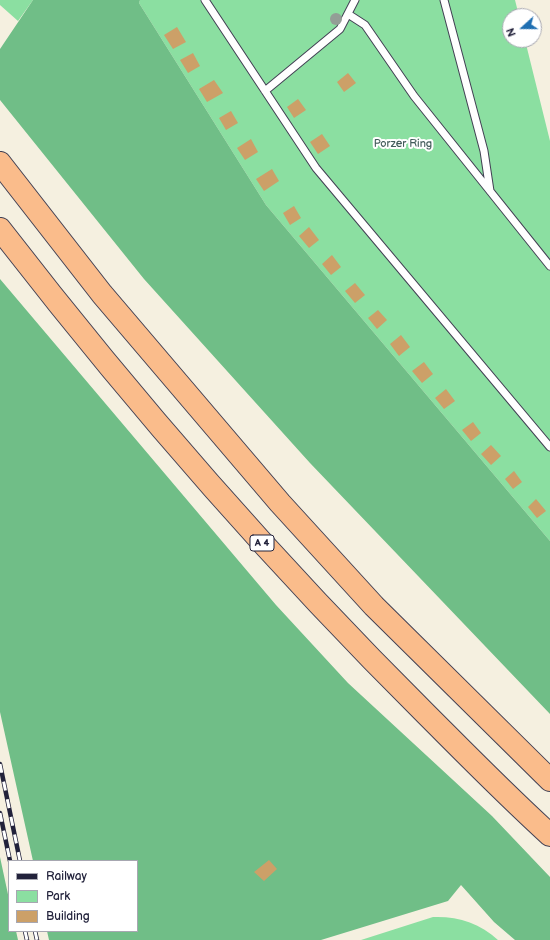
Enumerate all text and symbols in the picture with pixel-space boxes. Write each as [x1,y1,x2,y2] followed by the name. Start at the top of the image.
[502,8,542,48] north arrow
[504,26,519,38] text: N
[374,137,432,151] park label: Porzer Ring
[250,535,274,551] road number: A 4
[8,860,138,932] legend
[46,869,87,884] text: Railway
[46,889,70,904] text: Park
[46,909,90,924] text: Building

